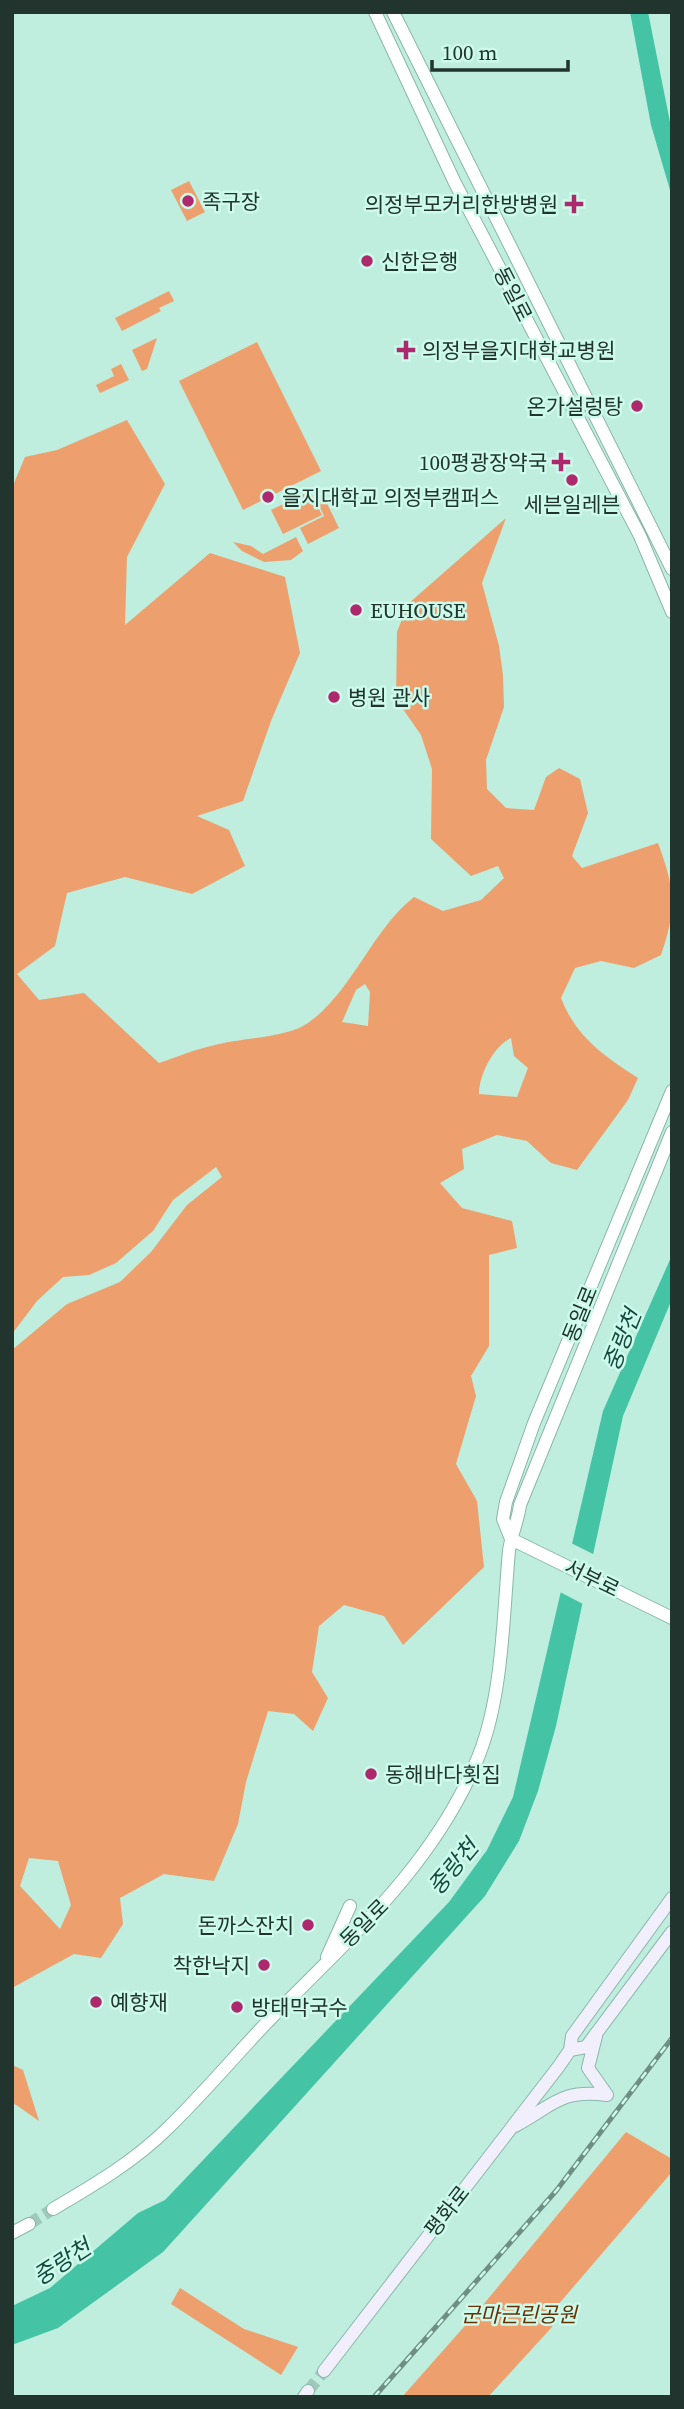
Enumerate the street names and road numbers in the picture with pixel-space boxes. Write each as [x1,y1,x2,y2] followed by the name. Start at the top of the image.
[487,262,539,326] street label: 동일로
[556,1282,604,1346] street label: 동일로
[560,1552,624,1604] street label: 서부로
[333,1892,395,1954] street label: 동일로
[418,2179,476,2243] street label: 평화로

